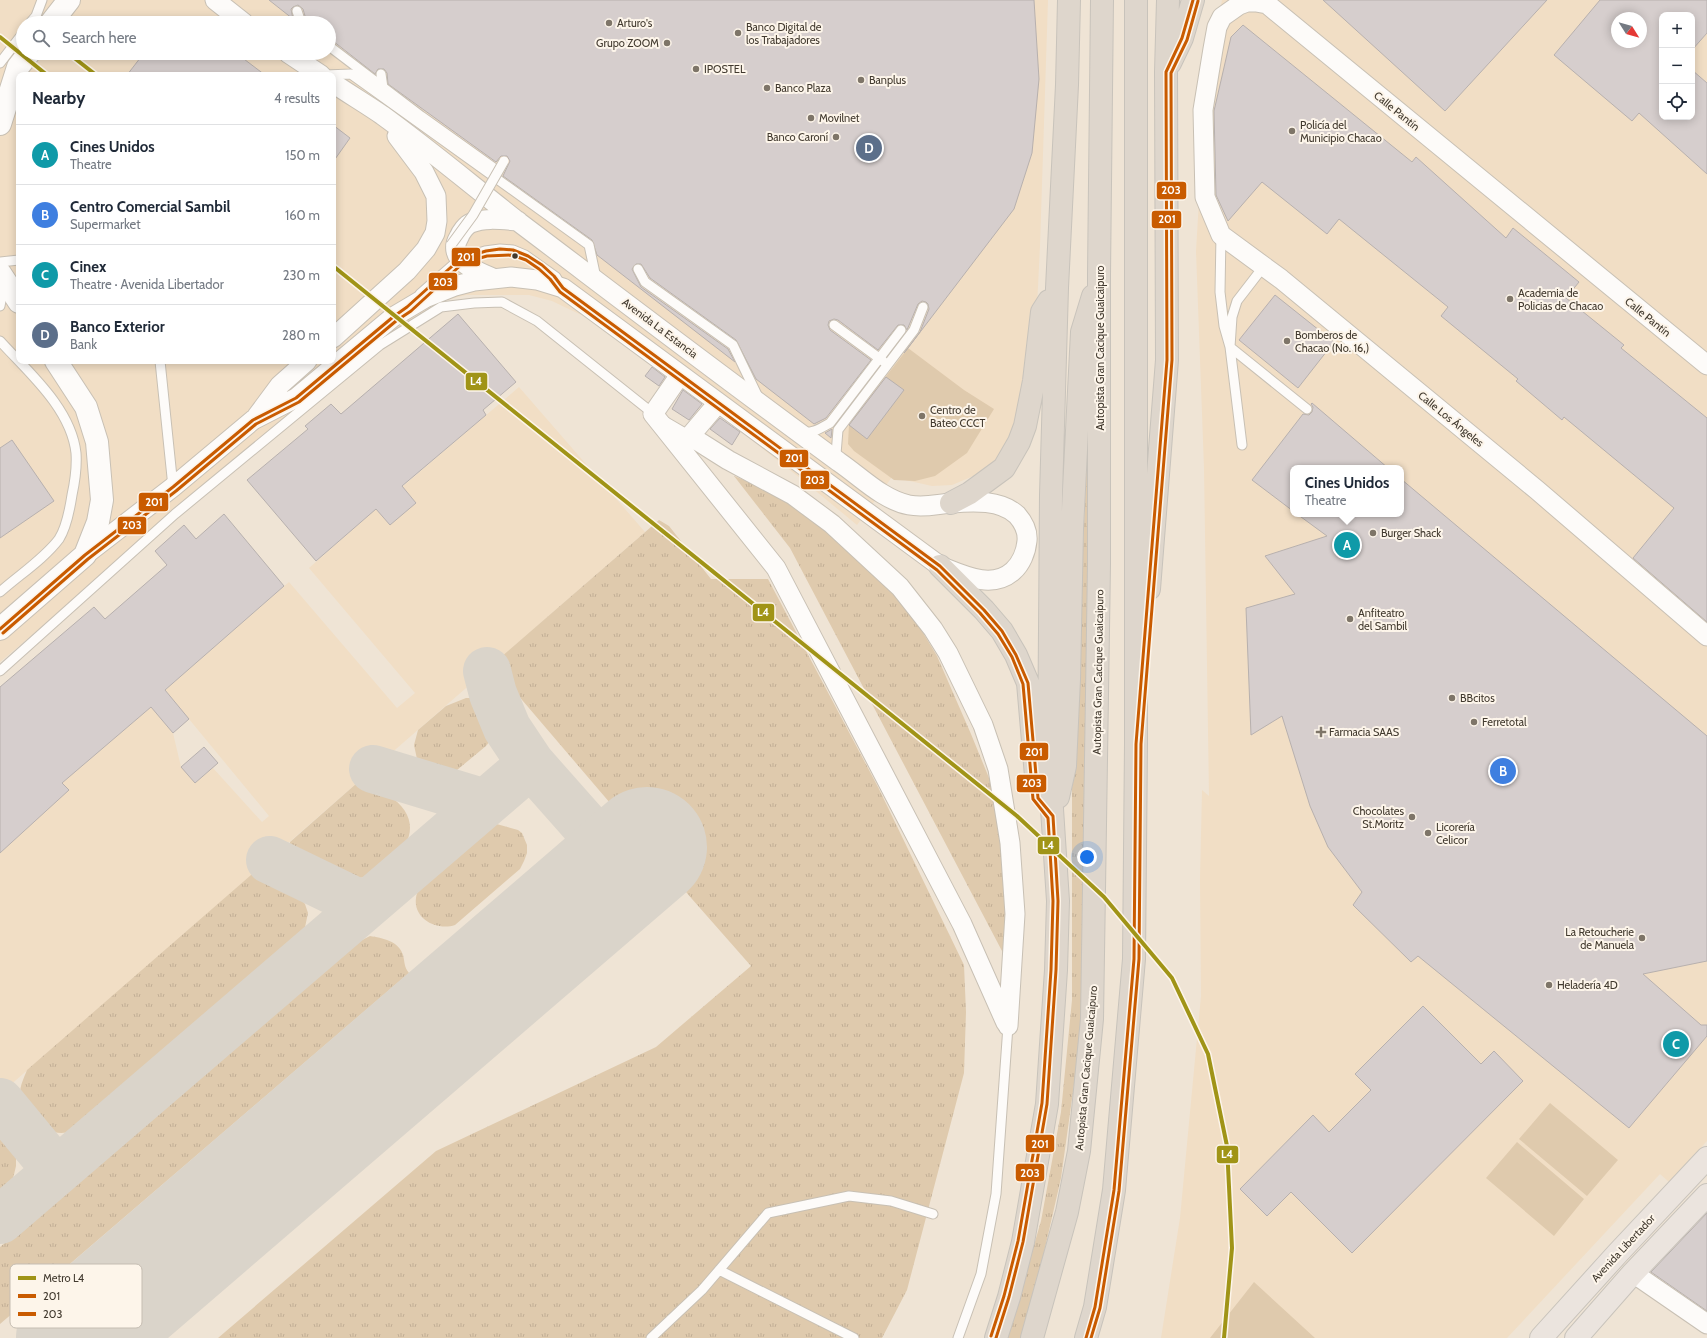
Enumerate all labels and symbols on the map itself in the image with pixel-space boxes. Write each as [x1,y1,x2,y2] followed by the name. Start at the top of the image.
[1611,12,1647,48] north arrow
[617,16,653,30] place label: Arturo's
[604,18,614,28] marker: Arturo's
[746,20,822,47] place label: Banco Digital de los Trabajadores
[733,28,743,38] marker: Banco Digital de los Trabajadores
[596,36,659,50] place label: Grupo ZOOM
[662,38,672,48] marker: Grupo ZOOM
[704,62,746,76] place label: IPOSTEL
[691,64,701,74] marker: IPOSTEL
[869,73,906,87] place label: Banplus
[856,75,866,85] marker: Banplus
[775,81,832,95] place label: Banco Plaza
[762,83,772,93] marker: Banco Plaza
[1371,88,1423,134] street label: Calle Pantín
[819,111,860,125] place label: Movilnet
[806,113,816,123] marker: Movilnet
[1300,118,1382,145] place label: Policía del Municipio Chacao
[1287,126,1297,136] marker: Policía del Municipio Chacao
[767,130,829,144] place label: Banco Caroní
[831,132,841,142] marker: Banco Caroní
[856,133,882,163] pin: D
[1156,181,1187,200] line badge: 203
[1161,183,1181,197] text: 203
[1151,210,1182,229] line badge: 201
[1158,212,1176,226] text: 201
[451,247,481,267] line badge: 201
[457,250,475,264] text: 201
[510,251,520,261] unlabelled marker
[1093,265,1107,431] street label: Autopista Gran Cacique Guaicaipuro
[428,272,458,291] line badge: 203
[433,275,453,289] text: 203
[1518,286,1603,313] place label: Academia de Policias de Chacao
[1505,294,1515,304] marker: Academia de Policias de Chacao
[1622,294,1674,340] street label: Calle Pantín
[619,295,701,361] street label: Avenida La Estancia
[1295,328,1369,355] place label: Bomberos de Chacao (No. 16,)
[1282,336,1292,346] marker: Bomberos de Chacao (No. 16,)
[465,372,488,391] line badge: L4
[470,374,482,388] text: L4
[1415,388,1487,450] street label: Calle Los Ángeles
[930,403,986,430] place label: Centro de Bateo CCCT
[917,411,927,421] marker: Centro de Bateo CCCT
[779,449,809,468] line badge: 201
[785,451,803,465] text: 201
[800,470,830,490] line badge: 203
[805,473,825,487] text: 203
[138,492,169,512] line badge: 201
[145,495,163,509] text: 201
[117,516,147,535] line badge: 203
[122,518,142,532] text: 203
[1381,526,1441,540] place label: Burger Shack
[1368,528,1378,538] marker: Burger Shack
[1334,530,1360,560] pin: A
[1090,589,1106,755] street label: Autopista Gran Cacique Guaicaipuro
[752,603,775,622] line badge: L4
[757,605,769,619] text: L4
[1358,606,1408,633] place label: Anfiteatro del Sambil
[1345,614,1355,624] marker: Anfiteatro del Sambil
[1460,691,1495,705] place label: BBcitos
[1447,693,1457,703] marker: BBcitos
[1482,715,1527,729] place label: Ferretotal
[1469,717,1479,727] marker: Ferretotal
[1329,725,1400,739] place label: Farmacia SAAS
[1316,727,1326,737] marker: Farmacia SAAS
[1019,742,1049,761] line badge: 201
[1025,745,1043,759] text: 201
[1490,756,1516,786] pin: B
[1016,774,1047,793] line badge: 203
[1022,776,1042,790] text: 203
[1353,804,1404,831] place label: Chocolates St.Moritz
[1407,812,1417,822] marker: Chocolates St.Moritz
[1436,820,1476,847] place label: Licorería Celicor
[1423,828,1433,838] marker: Licorería Celicor
[1037,836,1060,855] line badge: L4
[1042,838,1054,852] text: L4
[1077,847,1097,867] your location
[1565,925,1635,952] place label: La Retoucherie de Manuela
[1637,933,1647,943] marker: La Retoucherie de Manuela
[1557,978,1618,992] place label: Heladería 4D
[1544,980,1554,990] marker: Heladería 4D
[1072,985,1100,1151] street label: Autopista Gran Cacique Guaicaipuro
[1663,1029,1689,1059] pin: C
[1025,1134,1055,1153] line badge: 201
[1031,1137,1049,1151] text: 201
[1216,1145,1239,1164] line badge: L4
[1221,1147,1233,1161] text: L4
[1015,1163,1045,1182] line badge: 203
[1020,1166,1040,1180] text: 203
[1588,1211,1658,1285] street label: Avenida Libertador
[10,1264,142,1328] legend
[43,1271,85,1285] text: Metro L4
[43,1289,60,1303] text: 201
[43,1307,62,1321] text: 203

